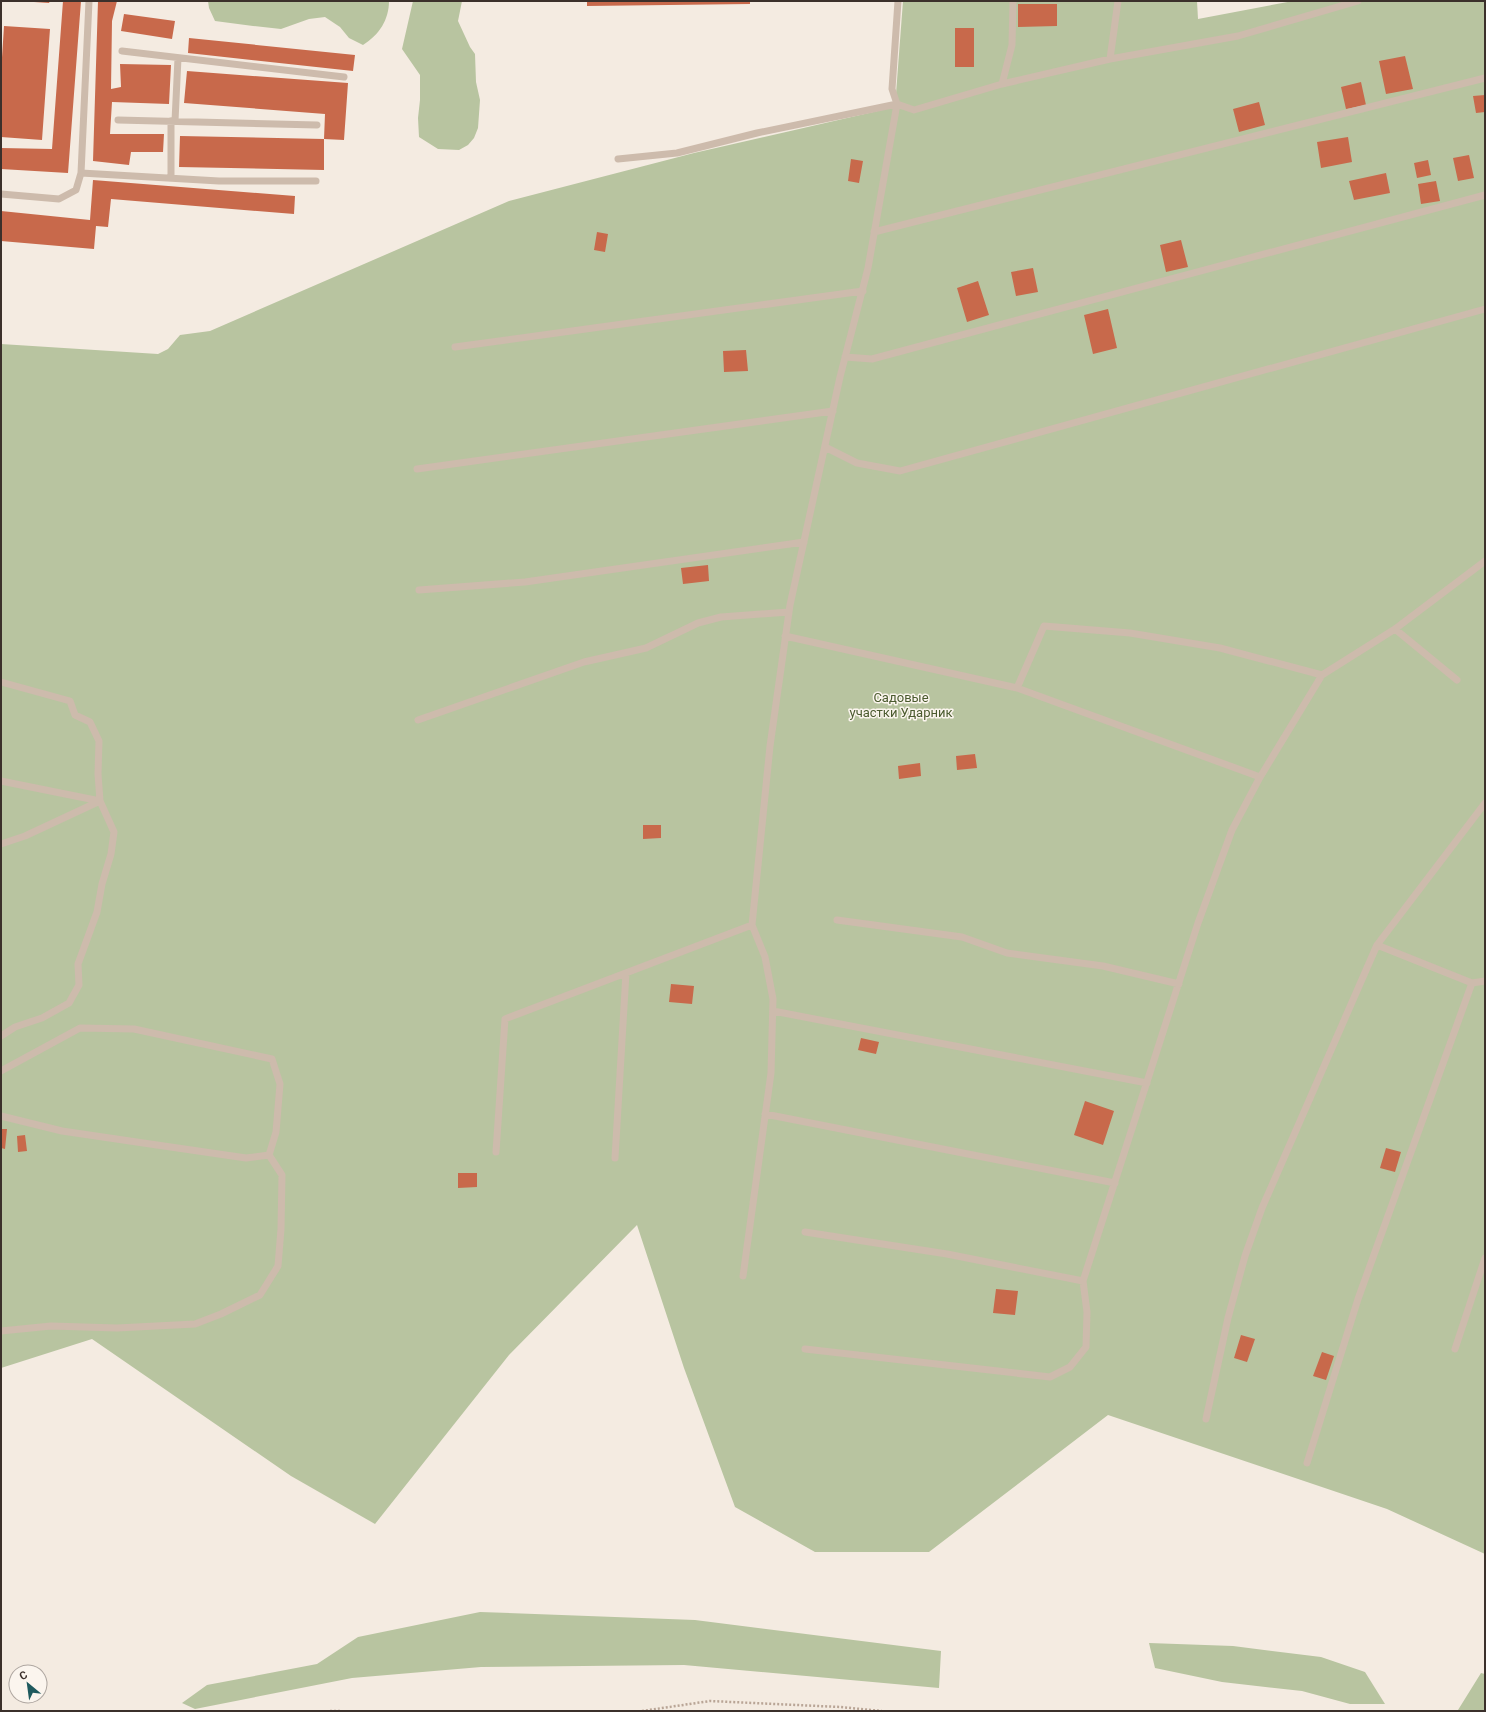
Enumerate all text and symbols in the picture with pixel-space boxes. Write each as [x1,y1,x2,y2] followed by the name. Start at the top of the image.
[850,690,953,720] park label: Садовые участки Ударник
[8,1664,48,1704] north arrow
[17,1668,30,1683] text: С

